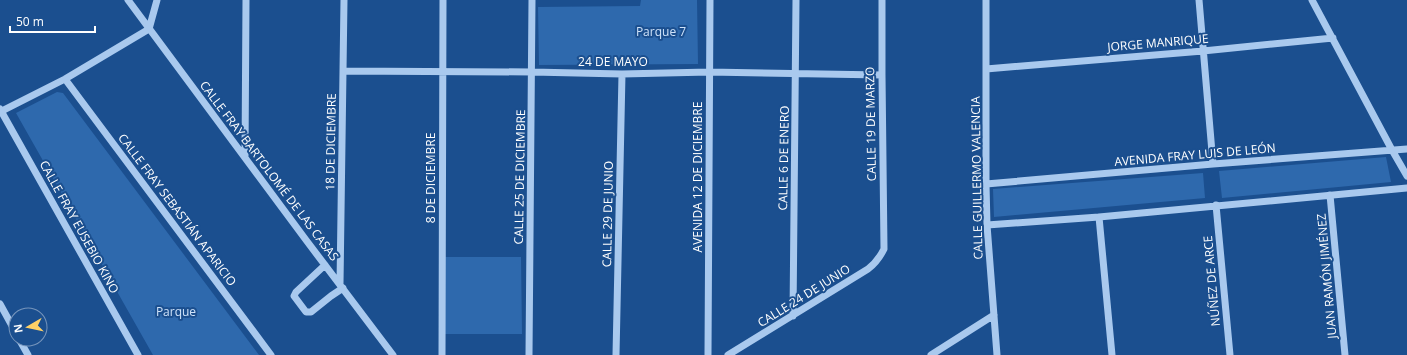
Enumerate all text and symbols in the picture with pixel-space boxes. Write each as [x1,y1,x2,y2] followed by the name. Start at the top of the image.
[10,8,95,34] scale bar
[16,13,44,30] text: 50 m
[636,23,686,40] park label: Parque 7
[1106,30,1209,55] street label: JORGE MANRIQUE
[578,53,648,70] street label: 24 DE MAYO
[861,66,880,182] street label: CALLE 19 DE MARZO
[196,77,343,264] street label: CALLE FRAY BARTOLOMÉ DE LAS CASAS
[321,93,340,191] street label: 18 DE DICIEMBRE
[967,96,986,260] street label: CALLE GUILLERMO VALENCIA
[689,102,706,252] street label: AVENIDA 12 DE DICIEMBRE
[774,105,793,211] street label: CALLE 6 DE ENERO
[510,109,529,245] street label: CALLE 25 DE DICIEMBRE
[114,130,240,289] street label: CALLE FRAY SEBASTIÁN APARICIO
[422,133,439,223] street label: 8 DE DICIEMBRE
[1113,139,1276,170] street label: AVENIDA FRAY LUIS DE LEÓN
[36,157,123,296] street label: CALLE FRAY EUSEBIO KINO
[598,161,617,267] street label: CALLE 29 DE JUNIO
[1313,213,1341,340] street label: JUAN RAMÓN JIMÉNEZ
[1199,235,1224,327] street label: NÚÑEZ DE ARCE
[754,260,853,331] street label: CALLE 24 DE JUNIO
[156,303,196,320] park label: Parque
[8,307,48,347] north arrow
[10,323,26,334] text: N

